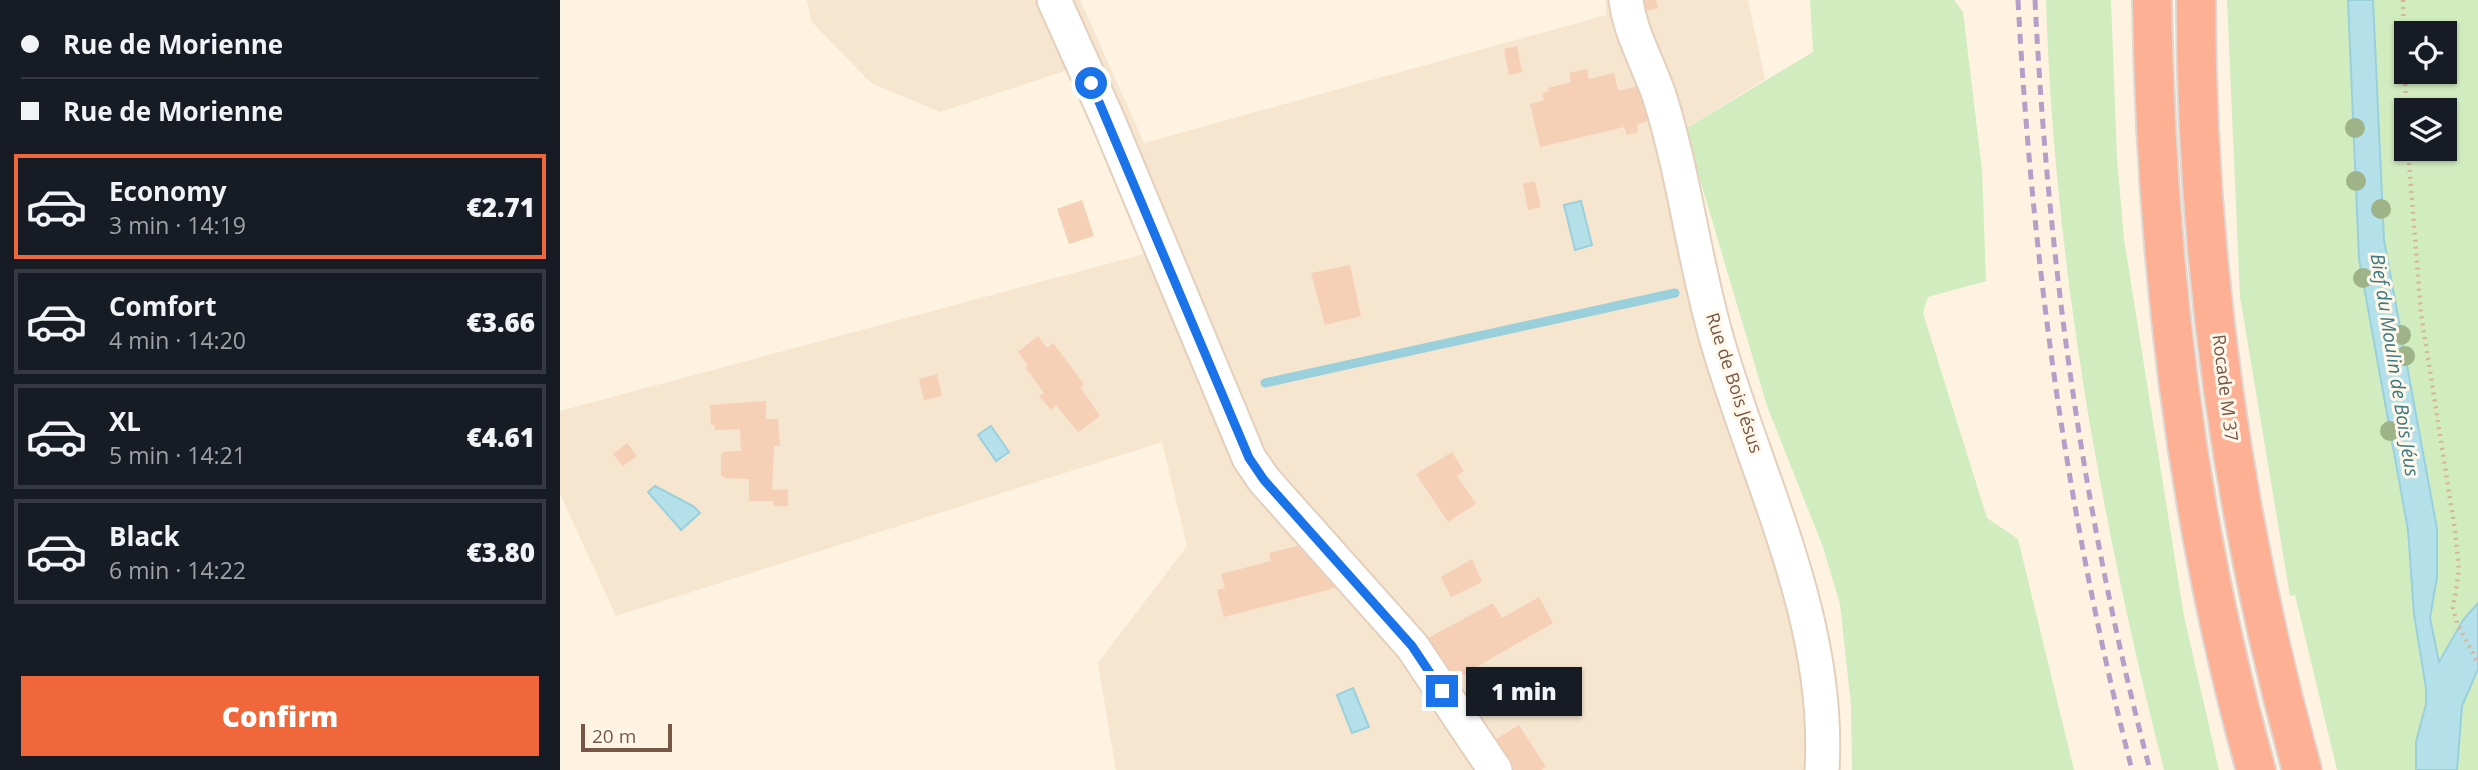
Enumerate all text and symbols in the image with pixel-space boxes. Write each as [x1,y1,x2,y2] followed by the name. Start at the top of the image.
[2394,21,2457,161] map controls
[2394,21,2457,84] button: locate
[63,26,283,62] text: Rue de Morienne
[1075,67,1107,99] route start
[63,93,283,129] text: Rue de Morienne
[2394,98,2457,161] button: layers
[109,173,227,209] text: Economy
[25,175,88,238] icon: car
[467,189,535,225] text: €2.71
[109,209,246,241] text: 3 min · 14:19
[2365,252,2425,478] water label: Bief du Moulin de Bois Jéus
[109,288,216,324] text: Comfort
[25,290,88,353] icon: car
[467,304,535,340] text: €3.66
[1701,309,1769,456] street label: Rue de Bois Jésus
[109,324,246,356] text: 4 min · 14:20
[2208,333,2244,443] street label: Rocade M 37
[109,403,141,439] text: XL
[25,405,88,468] icon: car
[467,419,535,455] text: €4.61
[109,439,246,471] text: 5 min · 14:21
[109,518,180,554] text: Black
[25,520,88,583] icon: car
[467,534,535,570] text: €3.80
[109,554,246,586] text: 6 min · 14:22
[1466,666,1582,716] callout: 1 min
[1426,675,1458,707] route end
[1491,675,1557,707] text: 1 min
[21,676,539,756] button: Confirm
[581,721,672,753] scale bar
[592,723,636,749] text: 20 m

